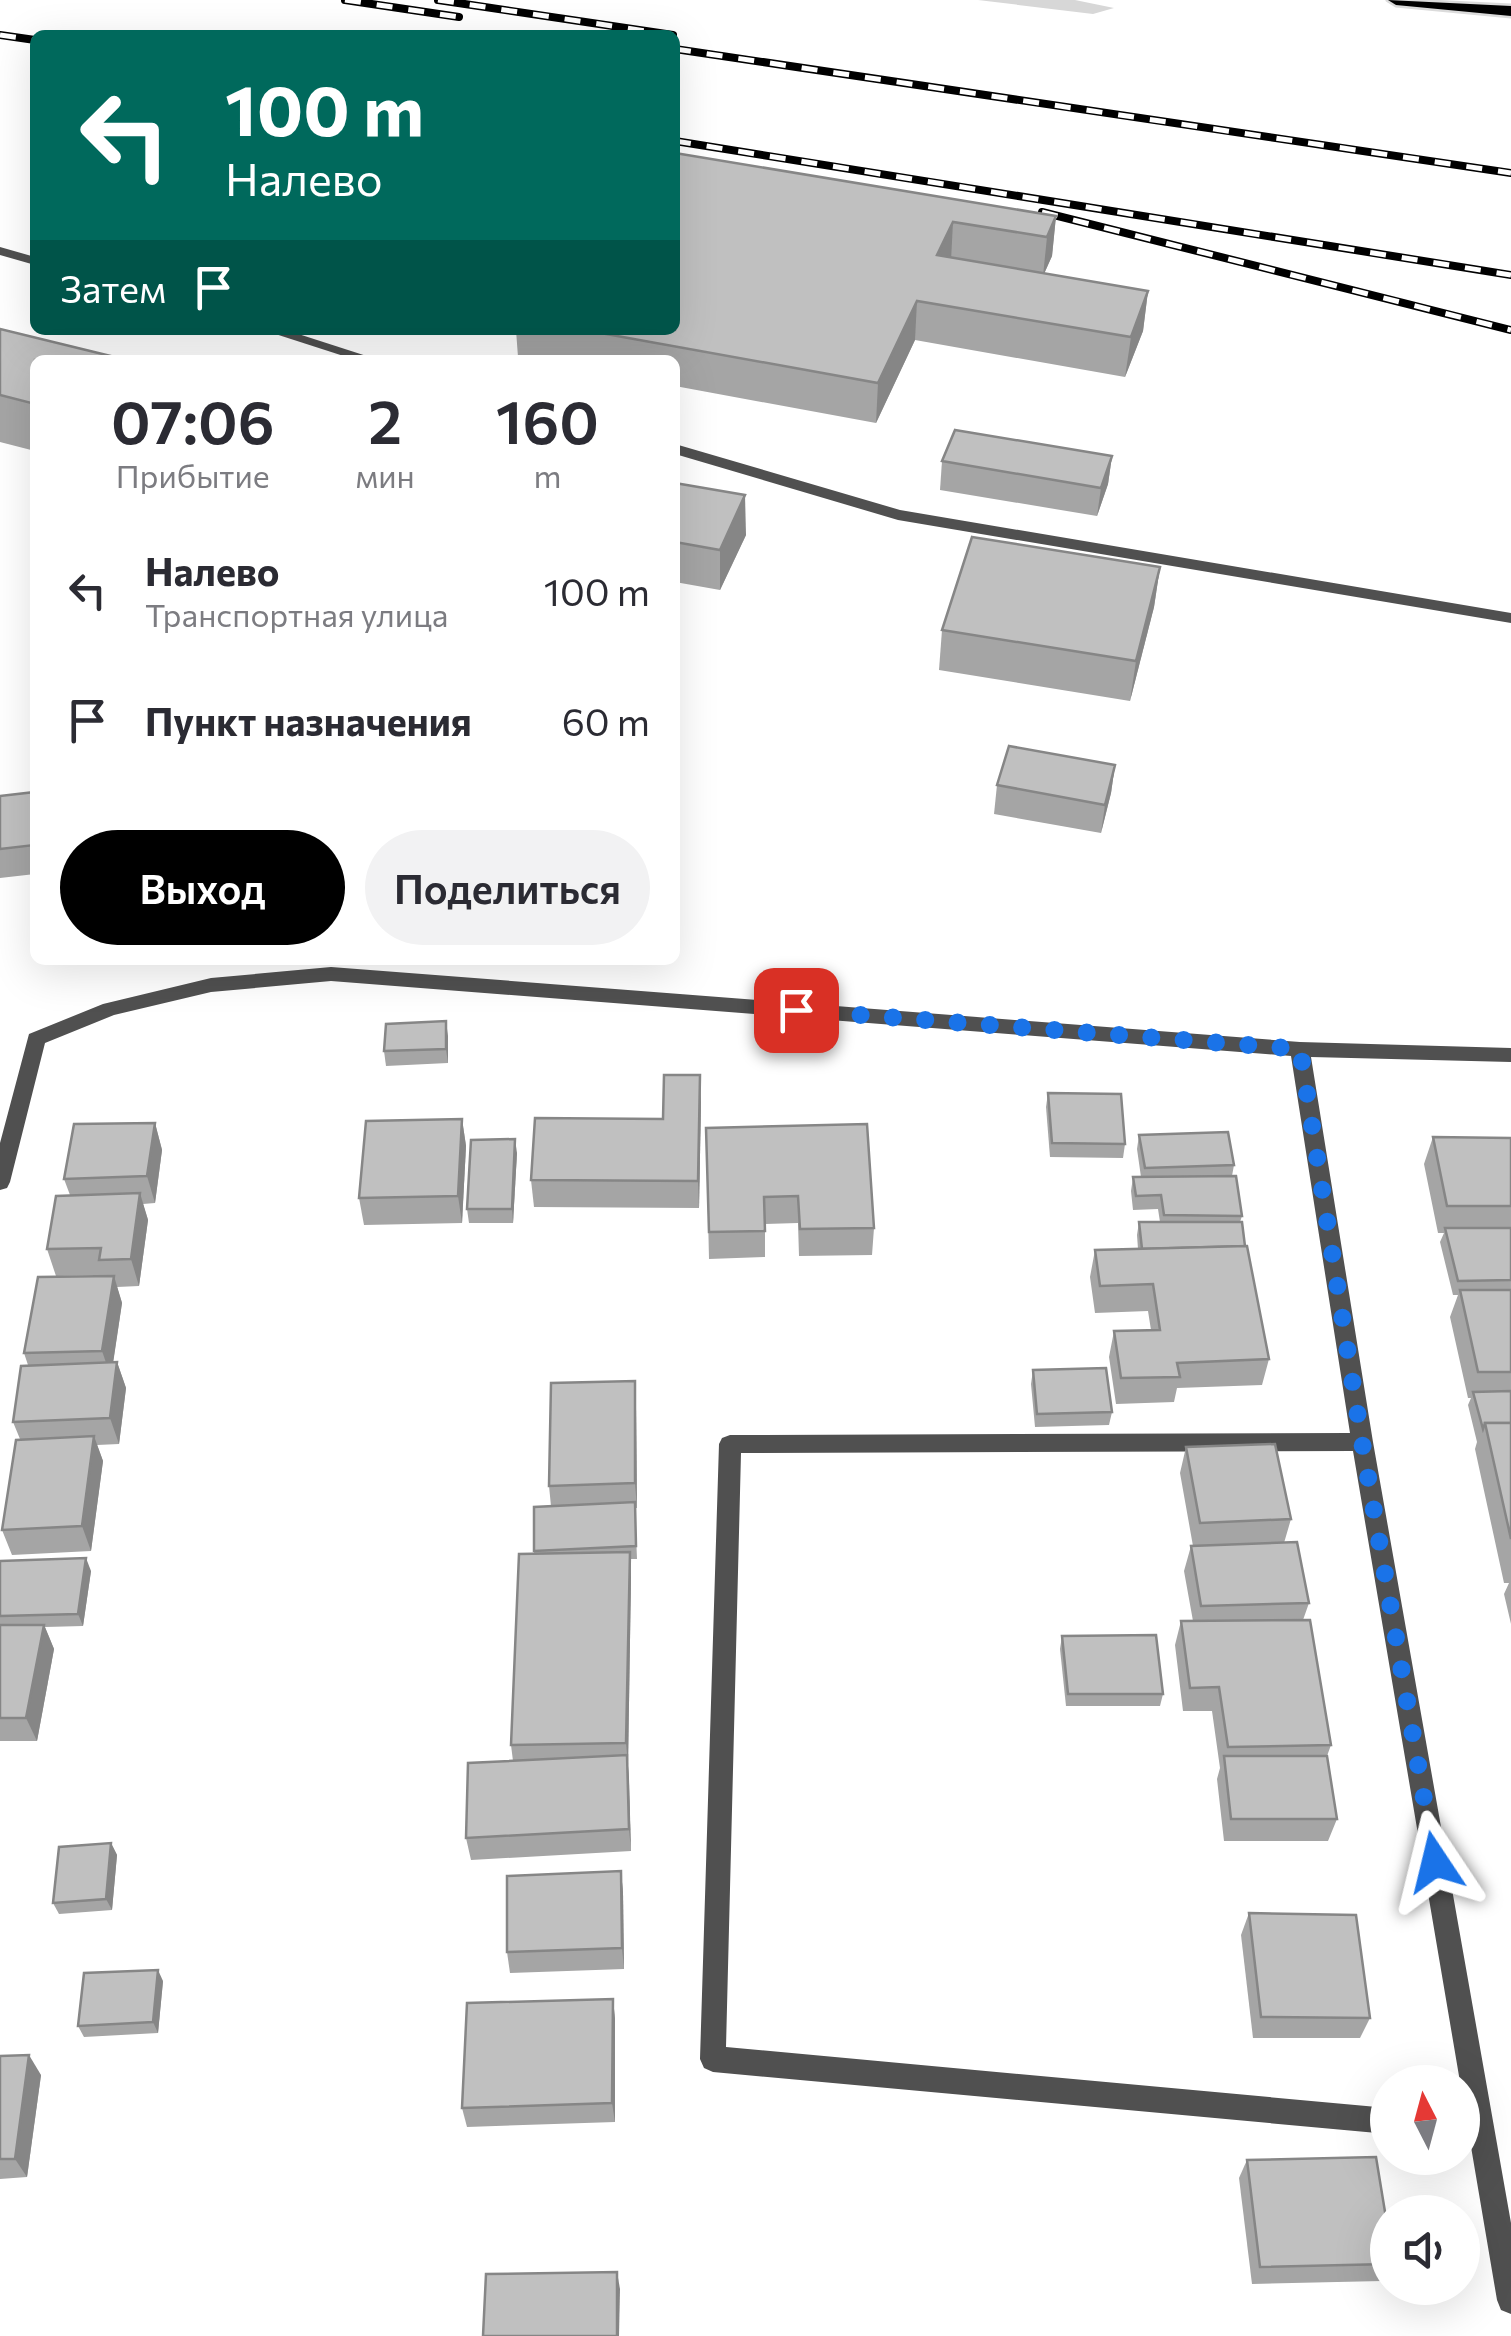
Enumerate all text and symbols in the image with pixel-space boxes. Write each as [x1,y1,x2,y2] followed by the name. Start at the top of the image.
[225,65,424,150] text: 100 m
[60,70,190,200] icon: left
[225,150,383,205] text: Налево
[186,260,241,315] icon: arrive
[60,264,166,311] text: Затем
[111,383,274,456] text: 07:06
[368,383,402,456] text: 2
[496,383,599,456] text: 160
[116,455,270,495] text: Прибытие
[355,455,415,495] text: мин
[533,455,561,495] text: m
[145,547,279,594] text: Налево
[60,563,115,618] icon: left
[544,567,650,614] text: 100 m
[145,594,448,634] text: Транспортная улица
[60,693,115,748] icon: arrive
[145,697,472,744] text: Пункт назначения
[562,697,650,744] text: 60 m
[60,830,345,945] button: Выход
[365,830,650,945] button: Поделиться
[754,968,839,1053] pin
[769,983,824,1038] icon: arrive
[1383,1810,1487,1914] position arrow
[1370,2065,1480,2175] north arrow
[1370,2065,1480,2305] map controls
[1370,2195,1480,2305] button: sound

